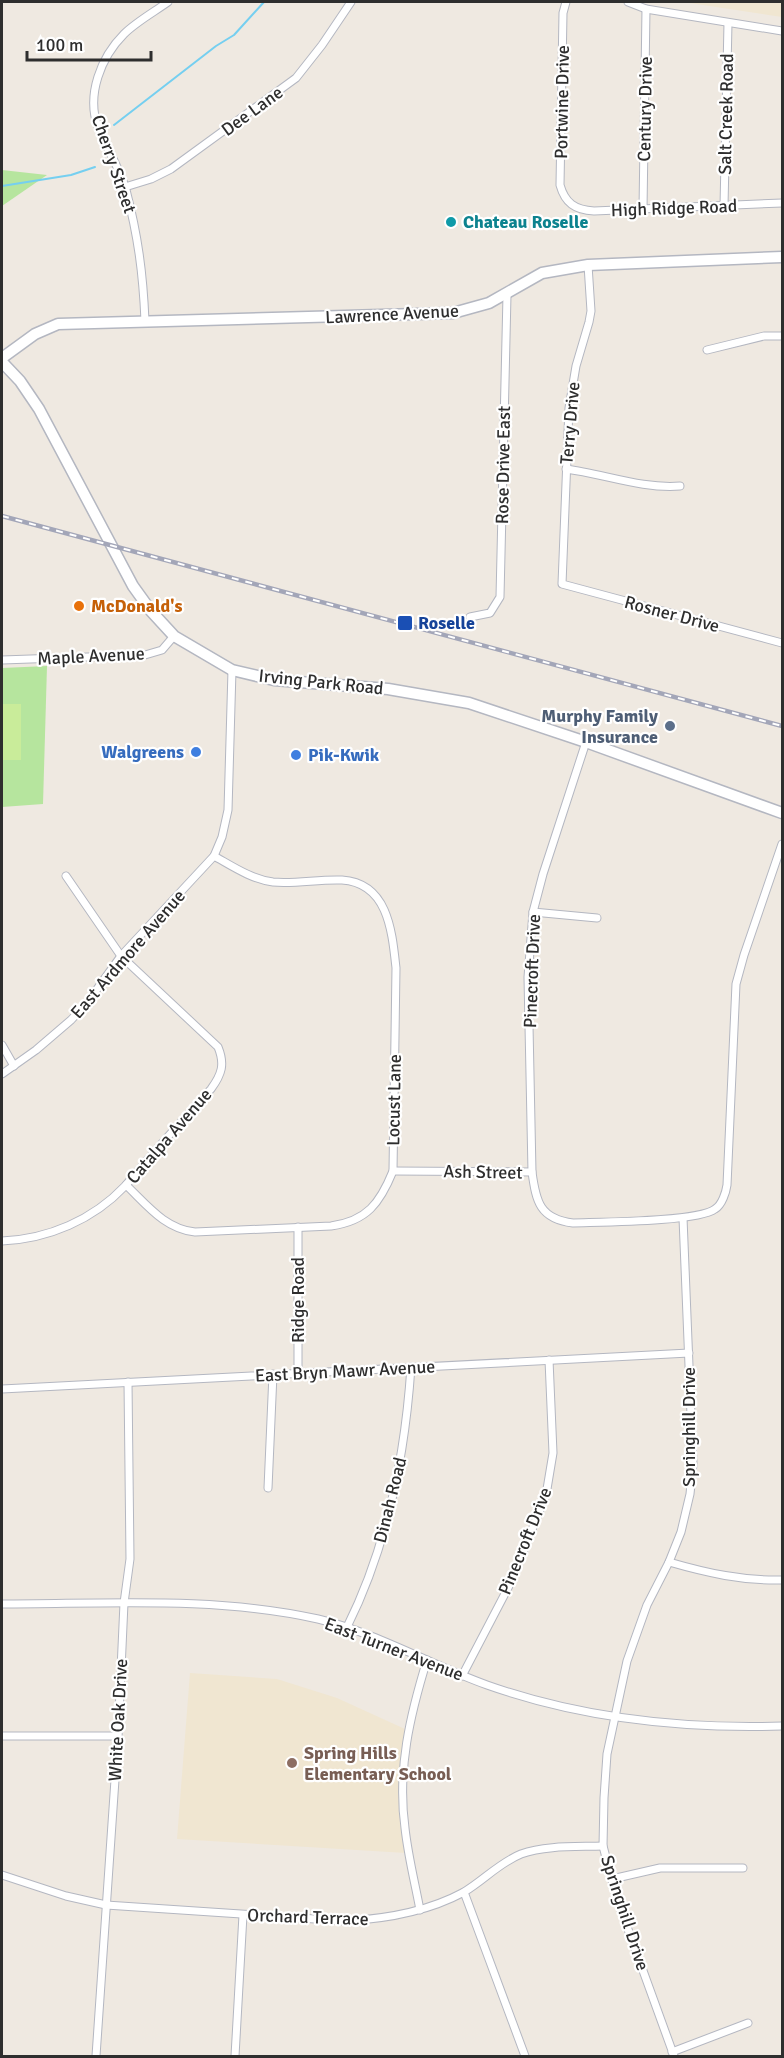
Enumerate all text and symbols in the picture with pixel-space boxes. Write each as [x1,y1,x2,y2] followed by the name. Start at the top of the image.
[27,24,152,62] scale bar
[36,34,83,56] text: 100 m
[550,45,574,159] street label: Portwine Drive
[714,53,738,175] street label: Salt Creek Road
[633,56,657,162] street label: Century Drive
[217,81,287,141] street label: Dee Lane
[87,112,141,216] street label: Cherry Street
[610,195,738,221] street label: High Ridge Road
[463,211,588,233] place label: Chateau Roselle
[444,215,458,229] marker: Chateau Roselle
[325,300,459,328] street label: Lawrence Avenue
[555,381,585,465] street label: Terry Drive
[491,406,515,524] street label: Rose Drive East
[622,591,722,637] street label: Rosner Drive
[91,595,182,617] place label: McDonald's
[72,599,86,613] marker: McDonald's
[418,612,475,634] place label: Roselle
[396,614,414,632] marker: Roselle
[37,642,145,670] street label: Maple Avenue
[257,664,385,700] street label: Irving Park Road
[541,705,658,748] place label: Murphy Family Insurance
[663,719,677,733] marker: Murphy Family Insurance
[101,741,184,763] place label: Walgreens
[308,744,380,766] place label: Pik-Kwik
[189,745,203,759] marker: Walgreens
[289,748,303,762] marker: Pik-Kwik
[66,885,190,1023] street label: East Ardmore Avenue
[519,914,545,1028] street label: Pinecroft Drive
[382,1054,406,1146] street label: Locust Lane
[122,1084,216,1188] street label: Catalpa Avenue
[443,1160,523,1184] street label: Ash Street
[287,1257,309,1343] street label: Ridge Road
[254,1355,436,1387] street label: East Bryn Mawr Avenue
[678,1367,700,1487] street label: Springhill Drive
[369,1455,411,1545] street label: Dinah Road
[493,1484,557,1598] street label: Pinecroft Drive
[321,1612,467,1686] street label: East Turner Avenue
[104,1658,132,1782] street label: White Oak Drive
[304,1742,452,1785] place label: Spring Hills Elementary School
[285,1756,299,1770] marker: Spring Hills Elementary School
[596,1853,654,1973] street label: Springhill Drive
[247,1904,369,1930] street label: Orchard Terrace

